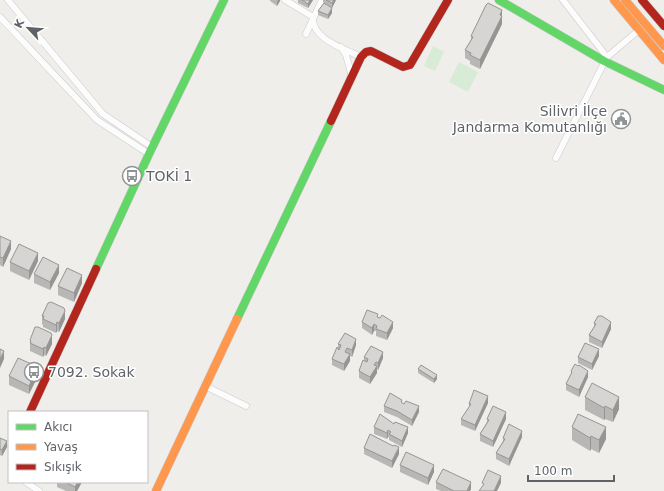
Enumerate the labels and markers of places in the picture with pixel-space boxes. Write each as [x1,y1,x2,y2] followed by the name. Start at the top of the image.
[452,102,607,135] place label: Silivri İlçe Jandarma Komutanlığı
[610,108,632,130] public building icon: Silivri İlçe Jandarma Komutanlığı
[121,165,143,187] bus stop icon: TOKİ 1
[145,167,192,184] place label: TOKİ 1
[23,361,45,383] bus stop icon: 7092. Sokak
[48,364,135,380] place label: 7092. Sokak

